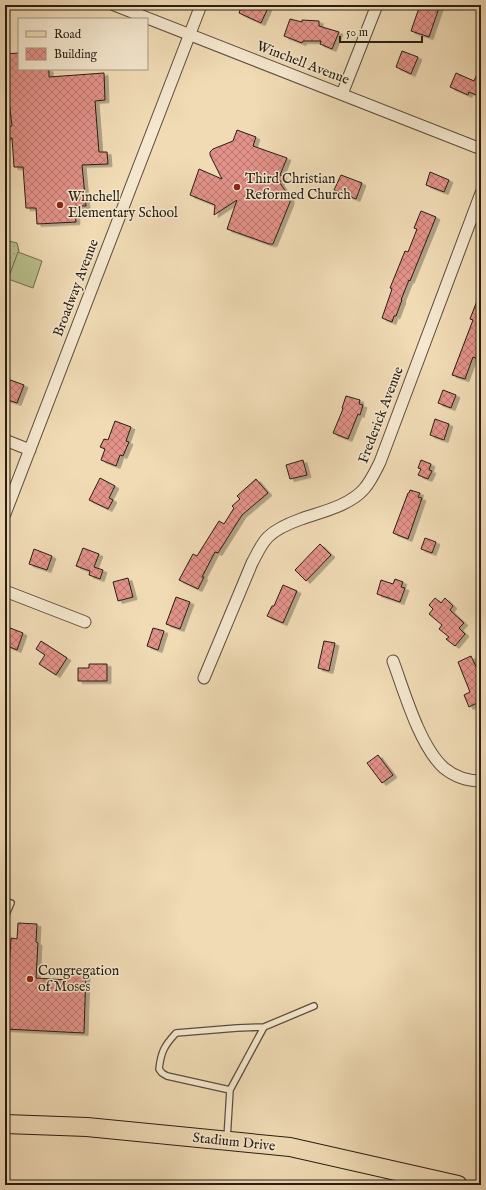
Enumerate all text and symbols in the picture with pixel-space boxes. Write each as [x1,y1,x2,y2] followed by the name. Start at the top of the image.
[18,18,148,70] legend
[340,18,422,44] scale bar
[346,25,368,40] text: 50 m
[54,27,82,42] text: Road
[254,37,352,89] street label: Winchell Avenue
[54,47,98,62] text: Building
[245,170,351,204] place label: Third Christian Reformed Church
[232,182,242,192] marker: Third Christian Reformed Church
[68,188,178,222] place label: Winchell Elementary School
[55,200,65,210] marker: Winchell Elementary School
[49,236,103,339] street label: Broadway Avenue
[354,363,408,466] street label: Frederick Avenue
[38,962,120,996] place label: Congregation of Moses
[25,974,35,984] marker: Congregation of Moses
[192,1129,277,1155] street label: Stadium Drive

